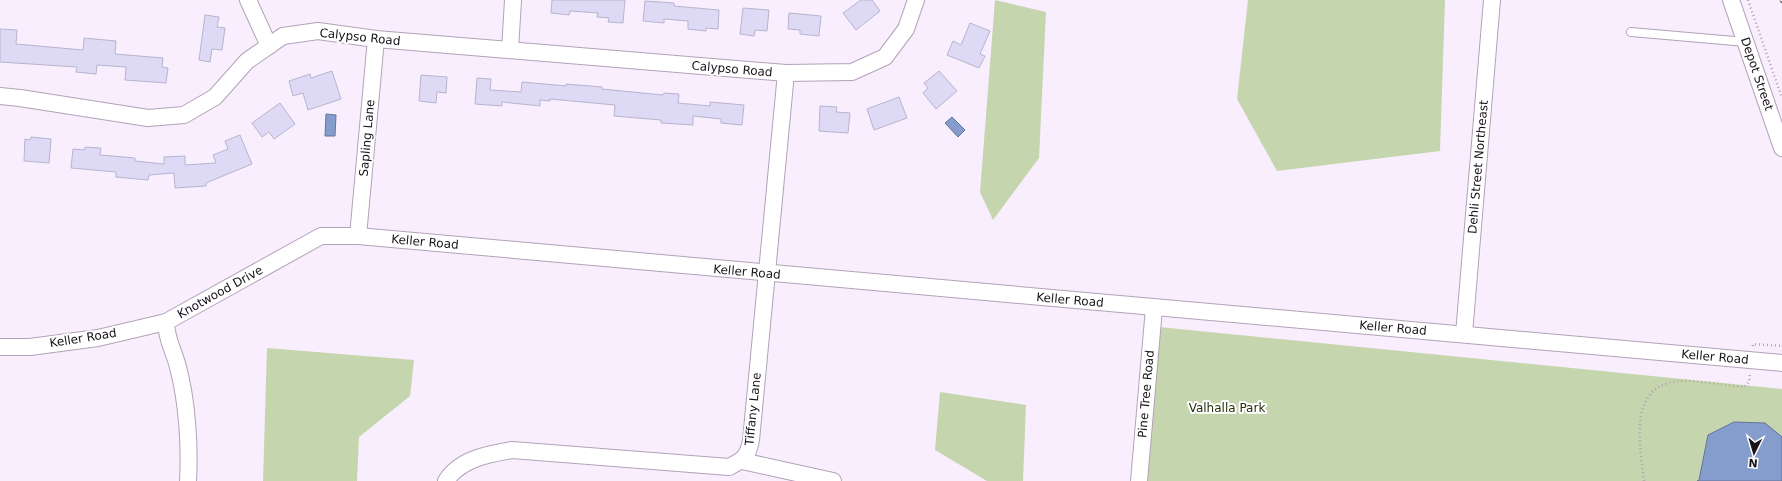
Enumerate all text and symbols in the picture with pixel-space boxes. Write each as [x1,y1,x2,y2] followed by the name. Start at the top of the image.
[319,26,401,48] street label: Calypso Road
[1738,36,1776,113] street label: Depot Street
[691,58,773,80] street label: Calypso Road
[357,99,377,177] street label: Sapling Lane
[1465,99,1491,234] street label: Dehli Street Northeast
[391,232,459,252] street label: Keller Road
[713,262,781,282] street label: Keller Road
[175,263,265,321] street label: Knotwood Drive
[1036,290,1104,310] street label: Keller Road
[1359,318,1427,338] street label: Keller Road
[49,326,117,350] street label: Keller Road
[1681,347,1749,367] street label: Keller Road
[1135,350,1157,438] street label: Pine Tree Road
[742,372,764,447] street label: Tiffany Lane
[1189,401,1265,415] park label: Valhalla Park
[1734,433,1774,473] north arrow
[1748,456,1758,469] text: N

